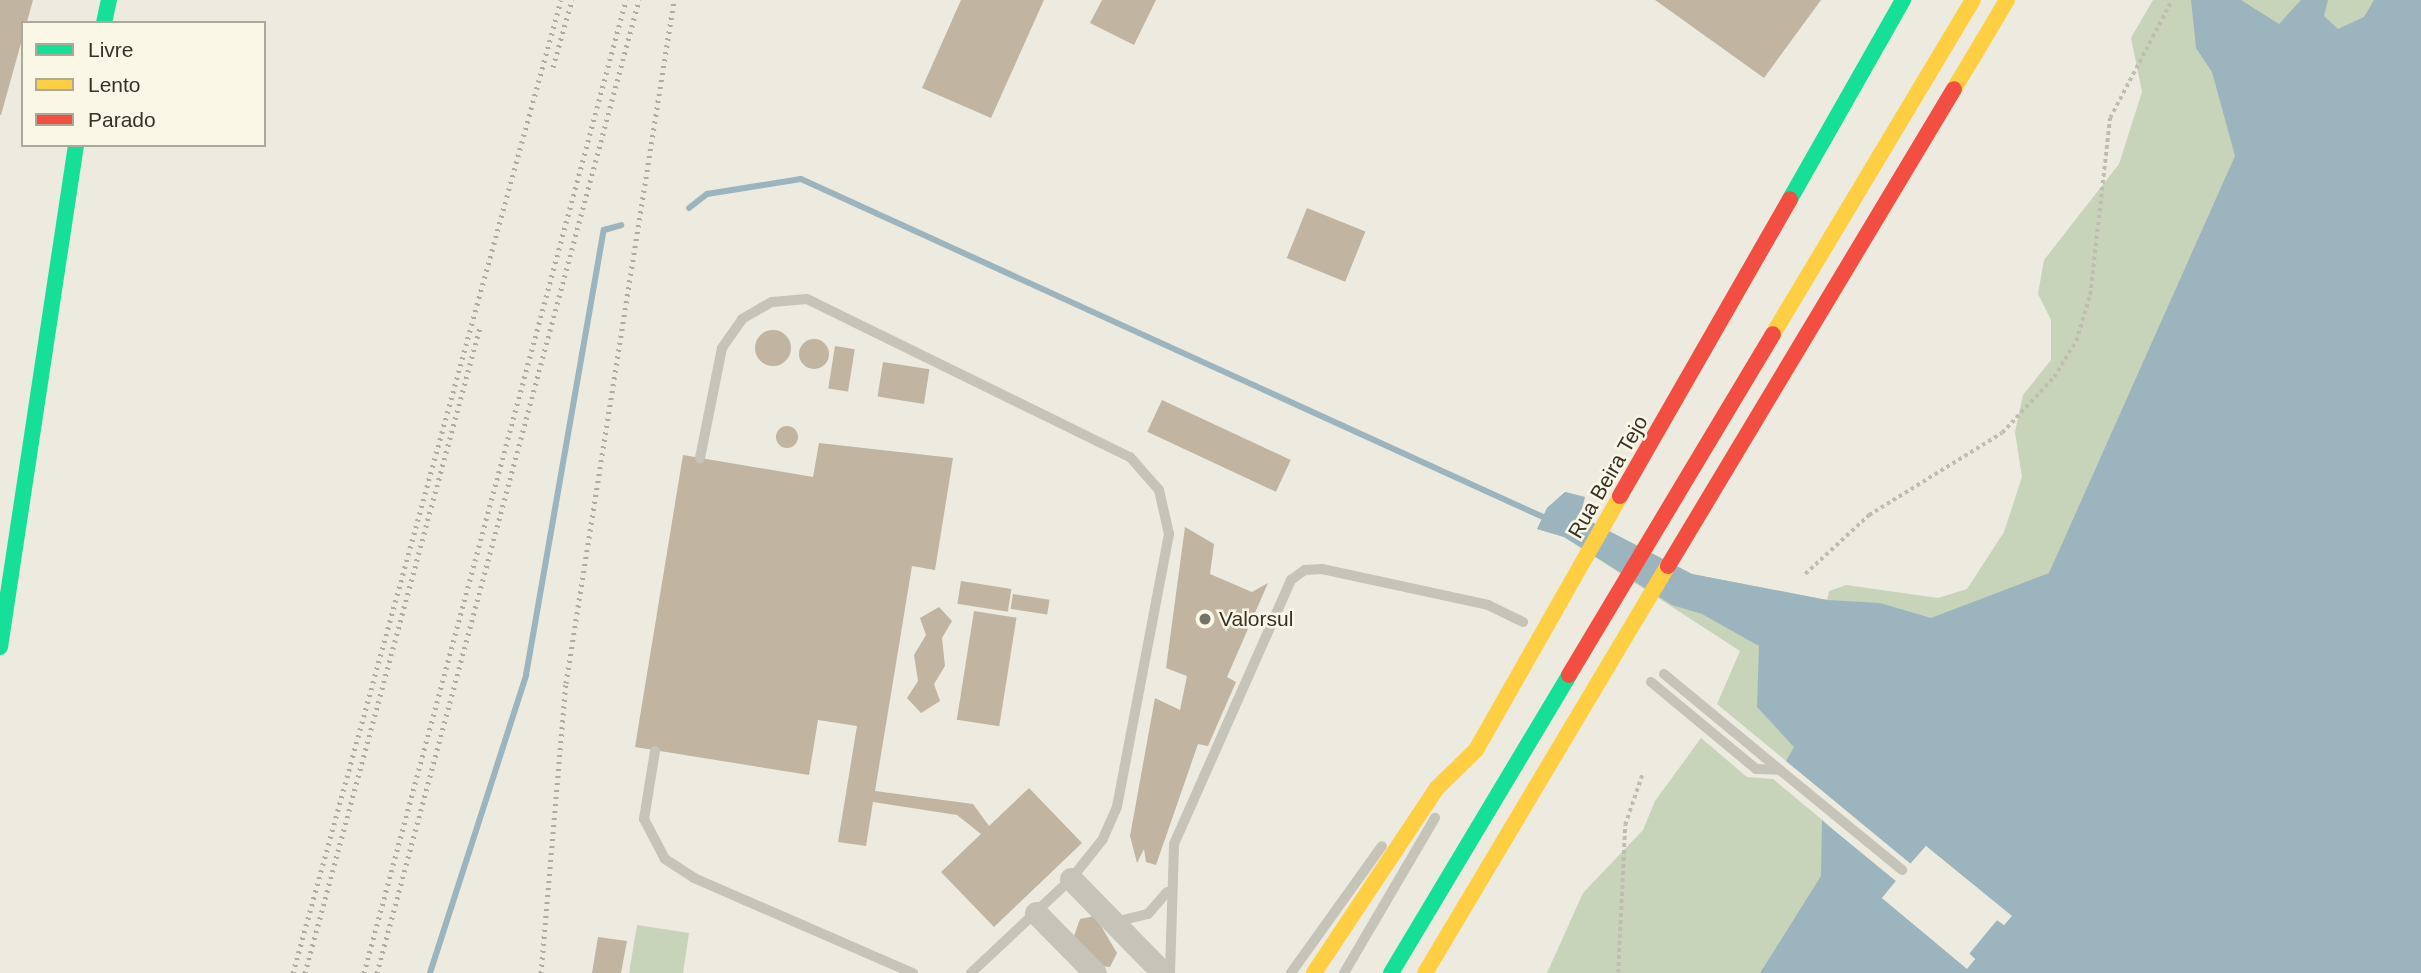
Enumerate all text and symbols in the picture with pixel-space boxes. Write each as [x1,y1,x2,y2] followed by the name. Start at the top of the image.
[21,21,266,147] legend
[88,38,134,61] text: Livre
[88,73,141,96] text: Lento
[88,108,156,131] text: Parado
[1563,411,1653,543] street label: Rua Beira Tejo
[1219,606,1293,632] place label: Valorsul
[1197,611,1213,627] marker: Valorsul

